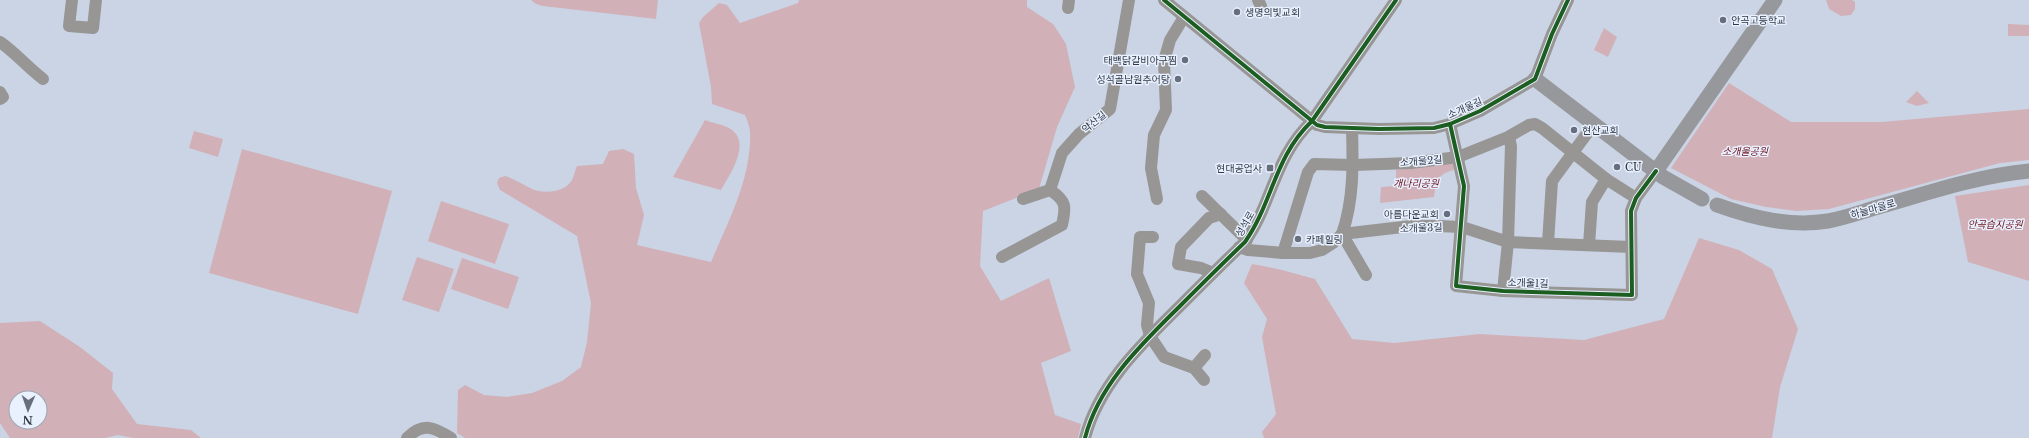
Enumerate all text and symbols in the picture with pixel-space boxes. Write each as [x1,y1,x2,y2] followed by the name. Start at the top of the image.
[1245,6,1300,19] place label: 생명의빛교회
[1232,7,1242,17] marker: 생명의빛교회
[1731,14,1786,27] place label: 안곡고등학교
[1718,15,1728,25] marker: 안곡고등학교
[1103,54,1177,67] place label: 태백닭갈비아구찜
[1180,55,1190,65] marker: 태백닭갈비아구찜
[1096,73,1170,86] place label: 성석골남원추어탕
[1173,74,1183,84] marker: 성석골남원추어탕
[1446,95,1484,121] street label: 소개울길
[1079,108,1109,136] street label: 약산길
[1582,124,1619,137] place label: 현산교회
[1569,125,1579,135] marker: 현산교회
[1722,145,1769,158] park label: 소개울공원
[1399,153,1443,169] street label: 소개울2길
[1625,161,1642,174] place label: CU
[1216,162,1263,175] place label: 현대공업사
[1612,162,1622,172] marker: CU
[1265,163,1275,173] marker: 현대공업사
[1393,177,1440,190] park label: 개나리공원
[1849,196,1897,222] street label: 하늘마을로
[1384,208,1439,221] place label: 아름다운교회
[1232,209,1258,239] street label: 성석로
[1442,209,1452,219] marker: 아름다운교회
[1967,218,2023,231] park label: 안곡습지공원
[1399,221,1443,235] street label: 소개울3길
[1306,233,1343,246] place label: 카페힐링
[1293,234,1303,244] marker: 카페힐링
[1507,276,1549,290] street label: 소개울1길
[8,390,48,430] north arrow
[22,413,33,427] text: N

